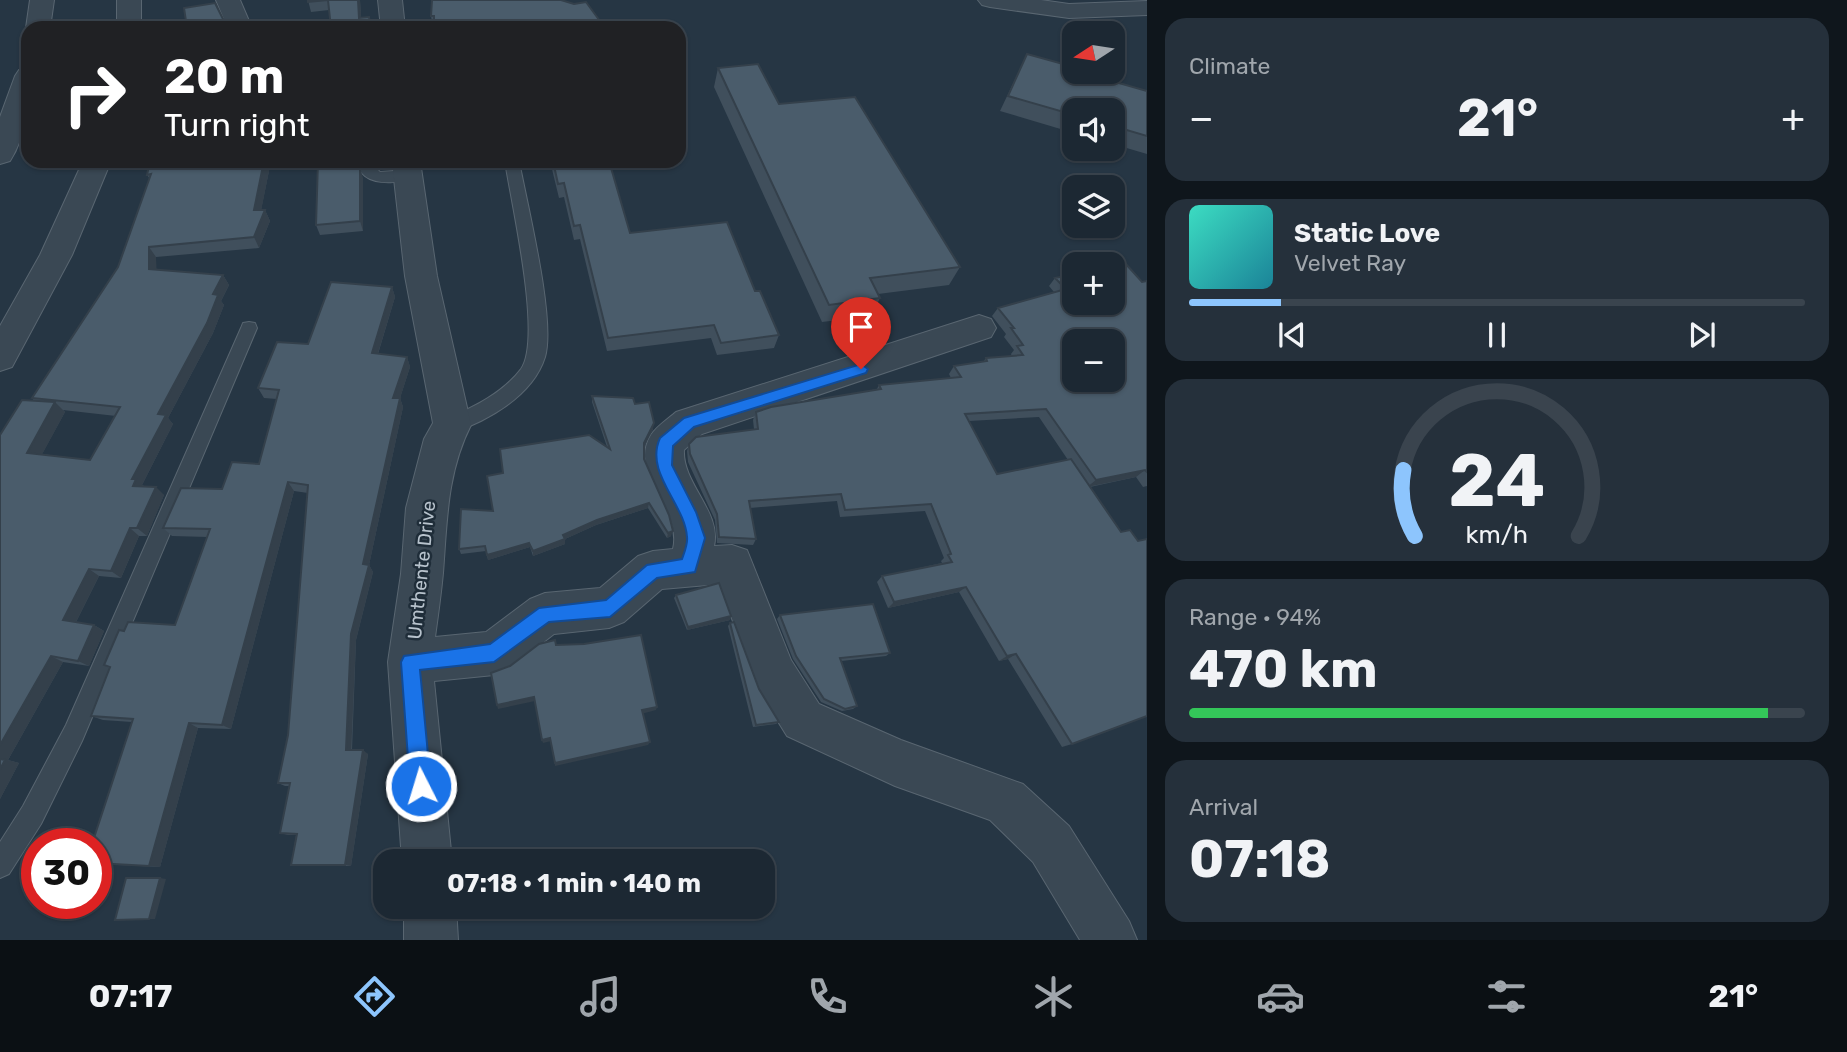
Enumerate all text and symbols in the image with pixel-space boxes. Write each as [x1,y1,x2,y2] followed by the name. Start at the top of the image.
[1062,21,1125,84] north arrow
[1062,21,1125,392] map controls
[164,47,285,105] text: 20 m
[49,49,140,140] icon: right
[1189,52,1270,80] text: Climate
[1457,87,1538,149] text: 21°
[1189,95,1214,141] text: −
[1781,95,1805,141] text: +
[1062,98,1125,161] button: sound
[164,106,309,144] text: Turn right
[1062,175,1125,238] button: layers
[1294,218,1440,249] text: Static Love
[1294,249,1406,277] text: Velvet Ray
[1062,252,1125,315] button: +
[831,297,891,369] pin
[842,308,880,346] icon: arrive
[1273,316,1311,354] icon: previous
[1478,316,1516,354] icon: pause
[1683,316,1721,354] icon: next
[1062,329,1125,392] button: −
[1449,438,1545,524] text: 24
[403,499,440,641] street label: Umthente Drive
[1466,520,1528,549] text: km/h
[1189,603,1321,631] text: Range · 94%
[1189,638,1378,700] text: 470 km
[384,749,458,823] position arrow
[1189,793,1258,821] text: Arrival
[21,828,112,919] speed limit sign: 30
[1189,828,1330,890] text: 07:18
[447,868,701,899] text: 07:18 · 1 min · 140 m
[350,972,399,1021] icon: directions
[576,972,625,1021] icon: music
[803,972,852,1021] icon: phone
[1029,972,1078,1021] icon: climate
[1256,972,1305,1021] icon: car
[1482,972,1531,1021] icon: filters
[89,977,172,1015] text: 07:17
[1708,977,1758,1015] text: 21°

